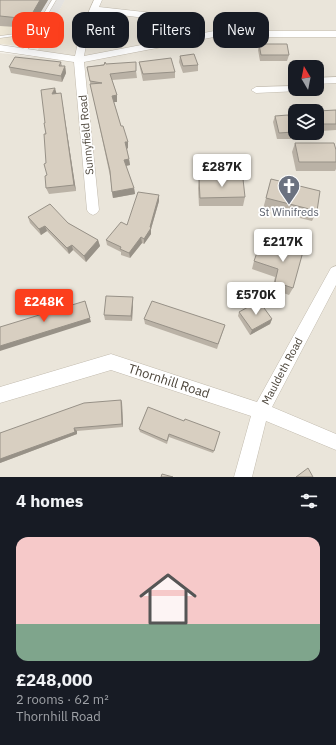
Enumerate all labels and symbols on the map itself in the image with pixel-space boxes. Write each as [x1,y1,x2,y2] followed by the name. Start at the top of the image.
[288,60,324,96] north arrow
[76,94,96,176] street label: Sunnyfield Road
[194,154,250,188] pin: £287K
[276,173,302,206] church icon: St Winifreds
[259,205,319,219] place label: St Winifreds
[255,229,311,263] pin: £217K
[228,282,284,316] pin: £570K
[16,289,72,323] pin: £248K
[258,335,306,407] street label: Mauldeth Road
[126,360,212,402] street label: Thornhill Road

